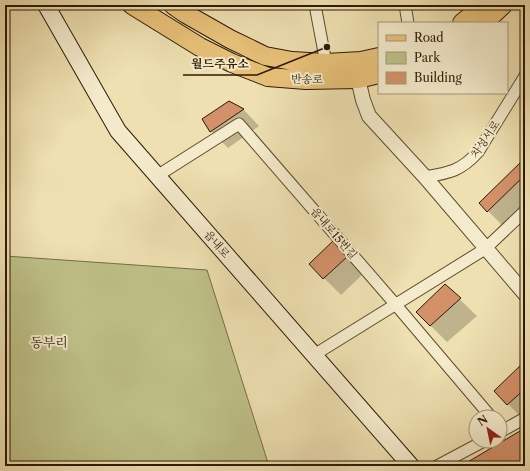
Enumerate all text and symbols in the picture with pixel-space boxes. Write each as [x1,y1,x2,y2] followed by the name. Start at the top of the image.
[378,22,508,94] legend
[414,30,444,45] text: Road
[414,50,441,65] text: Park
[183,51,257,75] callout: 월드주유소
[191,56,249,71] text: 월드주유소
[414,70,462,85] text: Building
[291,72,323,86] street label: 반송로
[467,117,503,161] street label: 차성서로
[308,204,360,262] street label: 읍내로15번길
[201,227,233,261] street label: 읍내로
[30,334,68,350] district label: 동부리
[468,409,508,449] north arrow
[475,412,491,429] text: N

